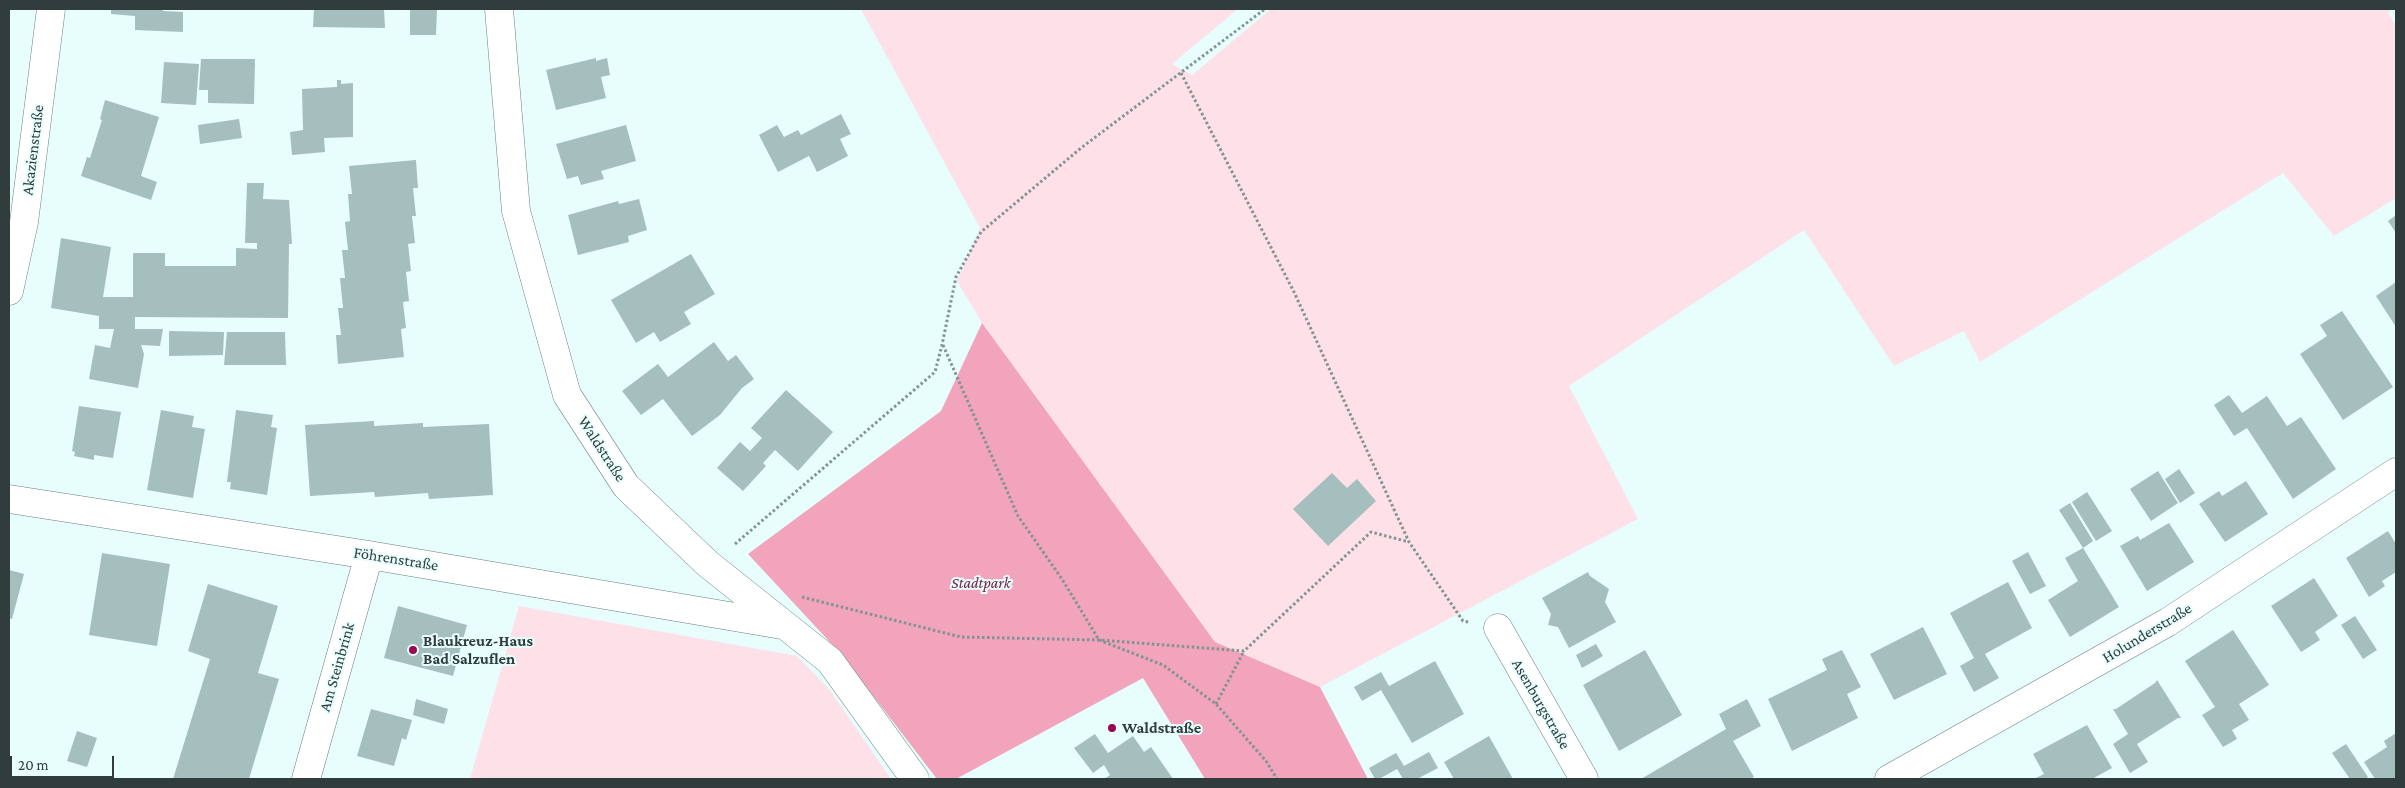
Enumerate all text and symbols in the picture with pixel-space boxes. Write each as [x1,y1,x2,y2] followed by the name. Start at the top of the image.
[18,104,48,196] street label: Akazienstraße
[574,413,630,485] street label: Waldstraße
[352,543,440,575] street label: Föhrenstraße
[951,573,1011,593] park label: Stadtpark
[2099,599,2195,667] street label: Holunderstraße
[315,620,359,714] street label: Am Steinbrink
[423,631,533,669] place label: Blaukreuz-Haus Bad Salzuflen
[407,644,419,656] marker: Blaukreuz-Haus Bad Salzuflen
[1507,655,1575,753] street label: Asenburgstraße
[1122,718,1201,738] place label: Waldstraße
[1106,722,1118,734] marker: Waldstraße
[12,746,116,778] scale bar
[18,757,49,773] text: 20 m

